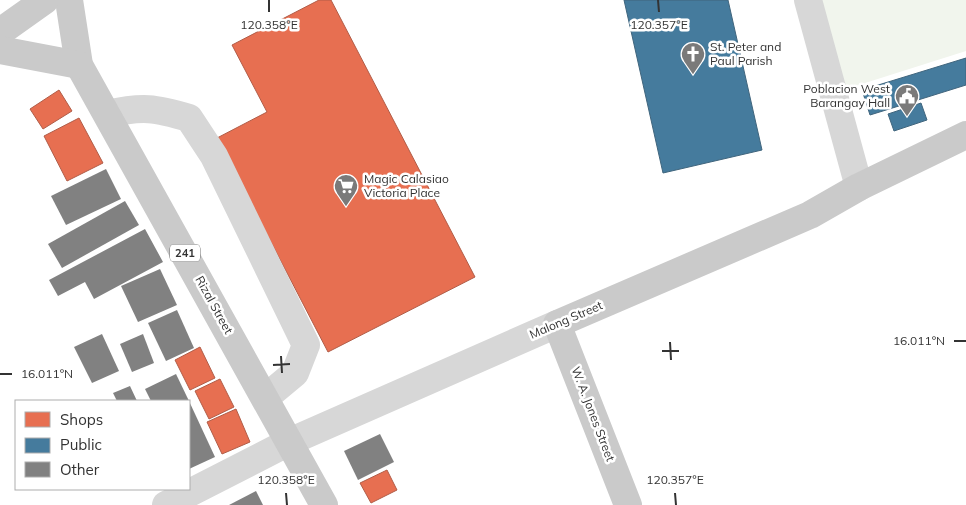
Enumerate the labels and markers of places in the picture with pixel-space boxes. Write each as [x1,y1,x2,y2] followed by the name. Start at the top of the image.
[710,39,781,68] place label: St. Peter and Paul Parish
[680,41,706,75] church icon: St. Peter and Paul Parish
[803,81,890,110] place label: Poblacion West Barangay Hall
[894,83,920,117] public building icon: Poblacion West Barangay Hall
[364,171,449,200] place label: Magic Calasiao Victoria Place
[333,173,359,207] supermarket icon: Magic Calasiao Victoria Place

